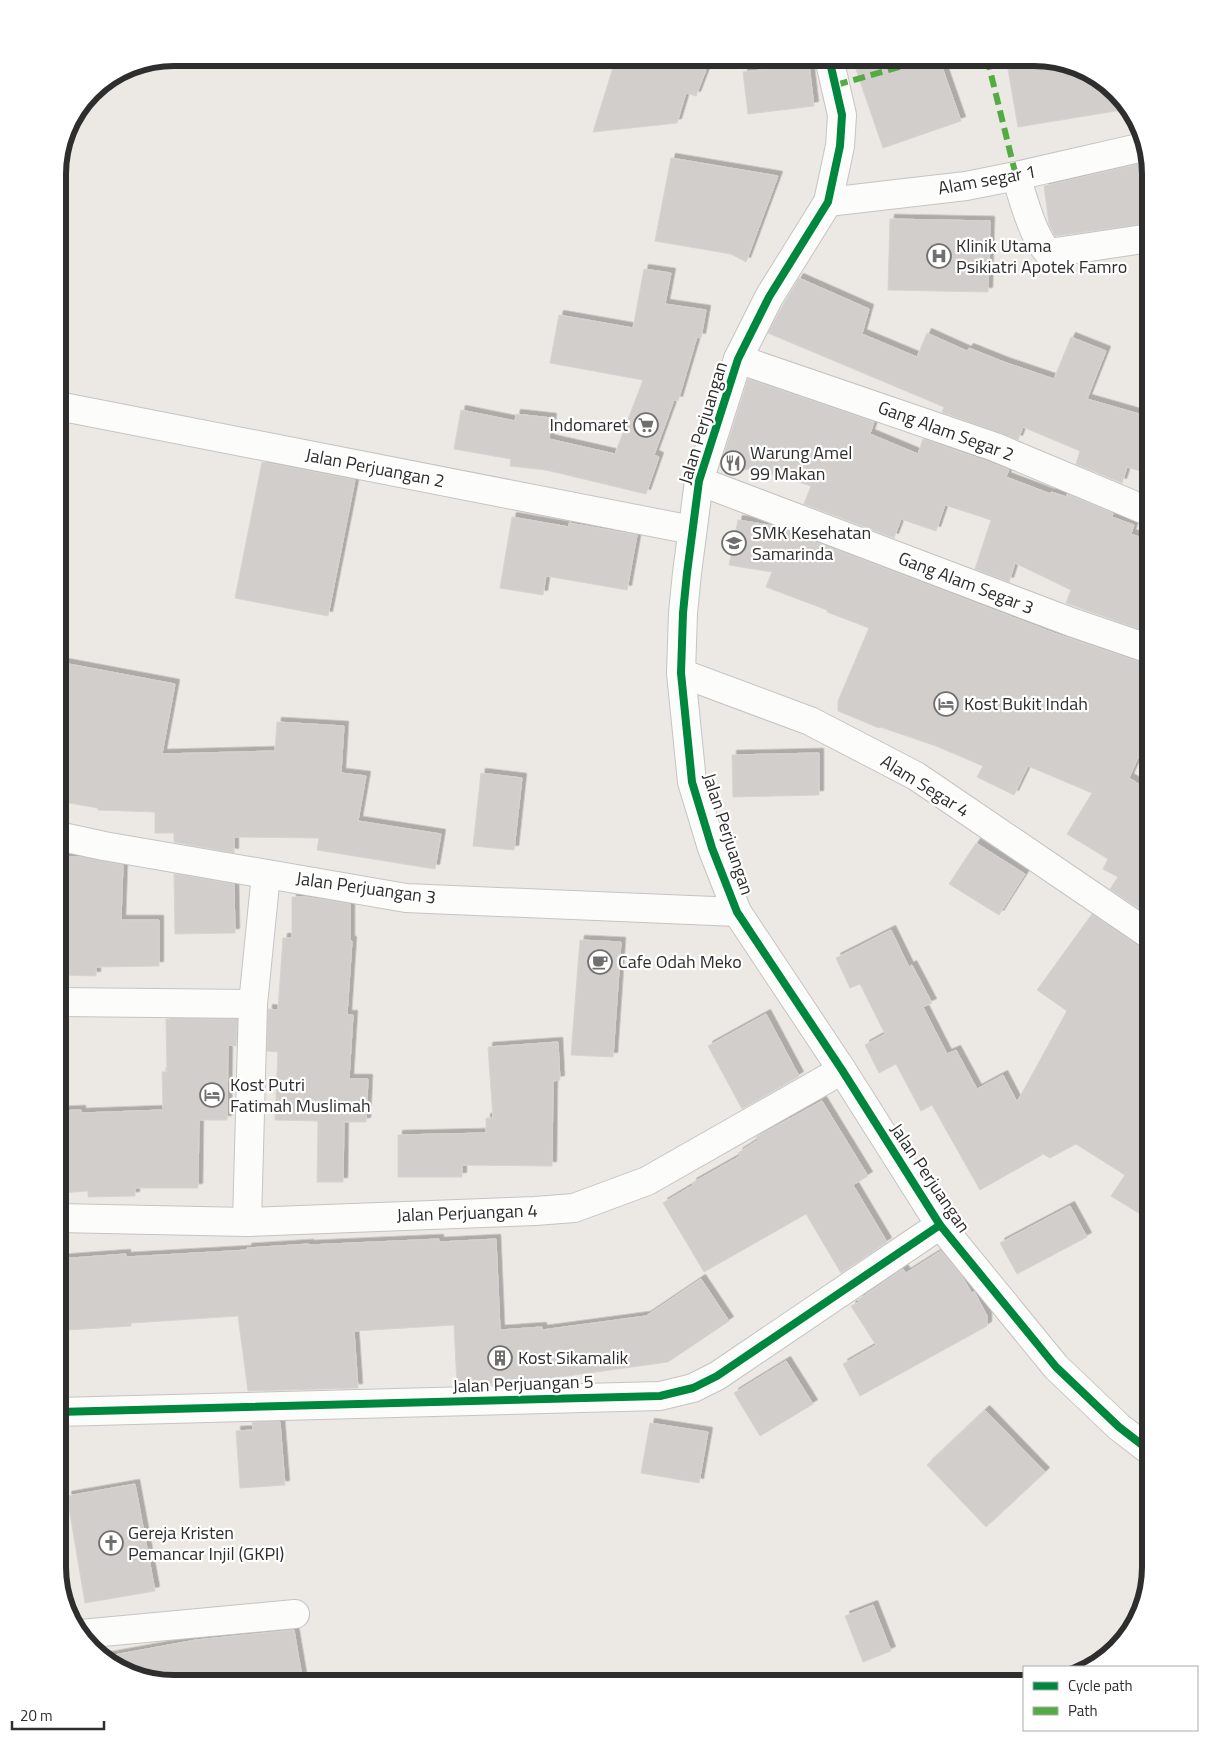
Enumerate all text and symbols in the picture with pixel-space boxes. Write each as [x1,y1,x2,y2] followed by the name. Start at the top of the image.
[936,158,1038,201] street label: Alam segar 1
[956,232,1127,280] place label: Klinik Utama Psikiatri Apotek Famro
[926,243,952,269] hospital icon: Klinik Utama Psikiatri Apotek Famro
[671,358,734,488] street label: Jalan Perjuangan
[874,393,1018,468] street label: Gang Alam Segar 2
[549,411,629,438] place label: Indomaret
[633,412,659,438] supermarket icon: Indomaret
[750,439,852,487] place label: Warung Amel 99 Makan
[303,441,447,494] street label: Jalan Perjuangan 2
[720,450,746,476] restaurant icon: Warung Amel 99 Makan
[752,519,871,567] place label: SMK Kesehatan Samarinda
[721,530,747,556] school or university icon: SMK Kesehatan Samarinda
[894,544,1038,621] street label: Gang Alam Segar 3
[964,690,1088,717] place label: Kost Bukit Indah
[933,691,959,717] hotel icon: Kost Bukit Indah
[876,748,975,824] street label: Alam Segar 4
[696,769,761,898] street label: Jalan Perjuangan
[294,864,438,911] street label: Jalan Perjuangan 3
[618,948,742,975] place label: Cafe Odah Meko
[587,949,613,975] cafe icon: Cafe Odah Meko
[230,1071,371,1119] place label: Kost Putri Fatimah Muslimah
[199,1082,225,1108] hotel icon: Kost Putri Fatimah Muslimah
[884,1118,977,1238] street label: Jalan Perjuangan
[396,1197,538,1228] street label: Jalan Perjuangan 4
[518,1344,629,1371] place label: Kost Sikamalik
[487,1345,513,1371] building icon: Kost Sikamalik
[452,1368,594,1399] street label: Jalan Perjuangan 5
[128,1519,284,1567] place label: Gereja Kristen Pemancar Injil (GKPI)
[98,1530,124,1556] church icon: Gereja Kristen Pemancar Injil (GKPI)
[1023,1666,1198,1731] legend
[1068,1674,1133,1697] text: Cycle path
[12,1698,105,1730] scale bar
[1068,1699,1098,1722] text: Path
[20,1704,53,1727] text: 20 m

